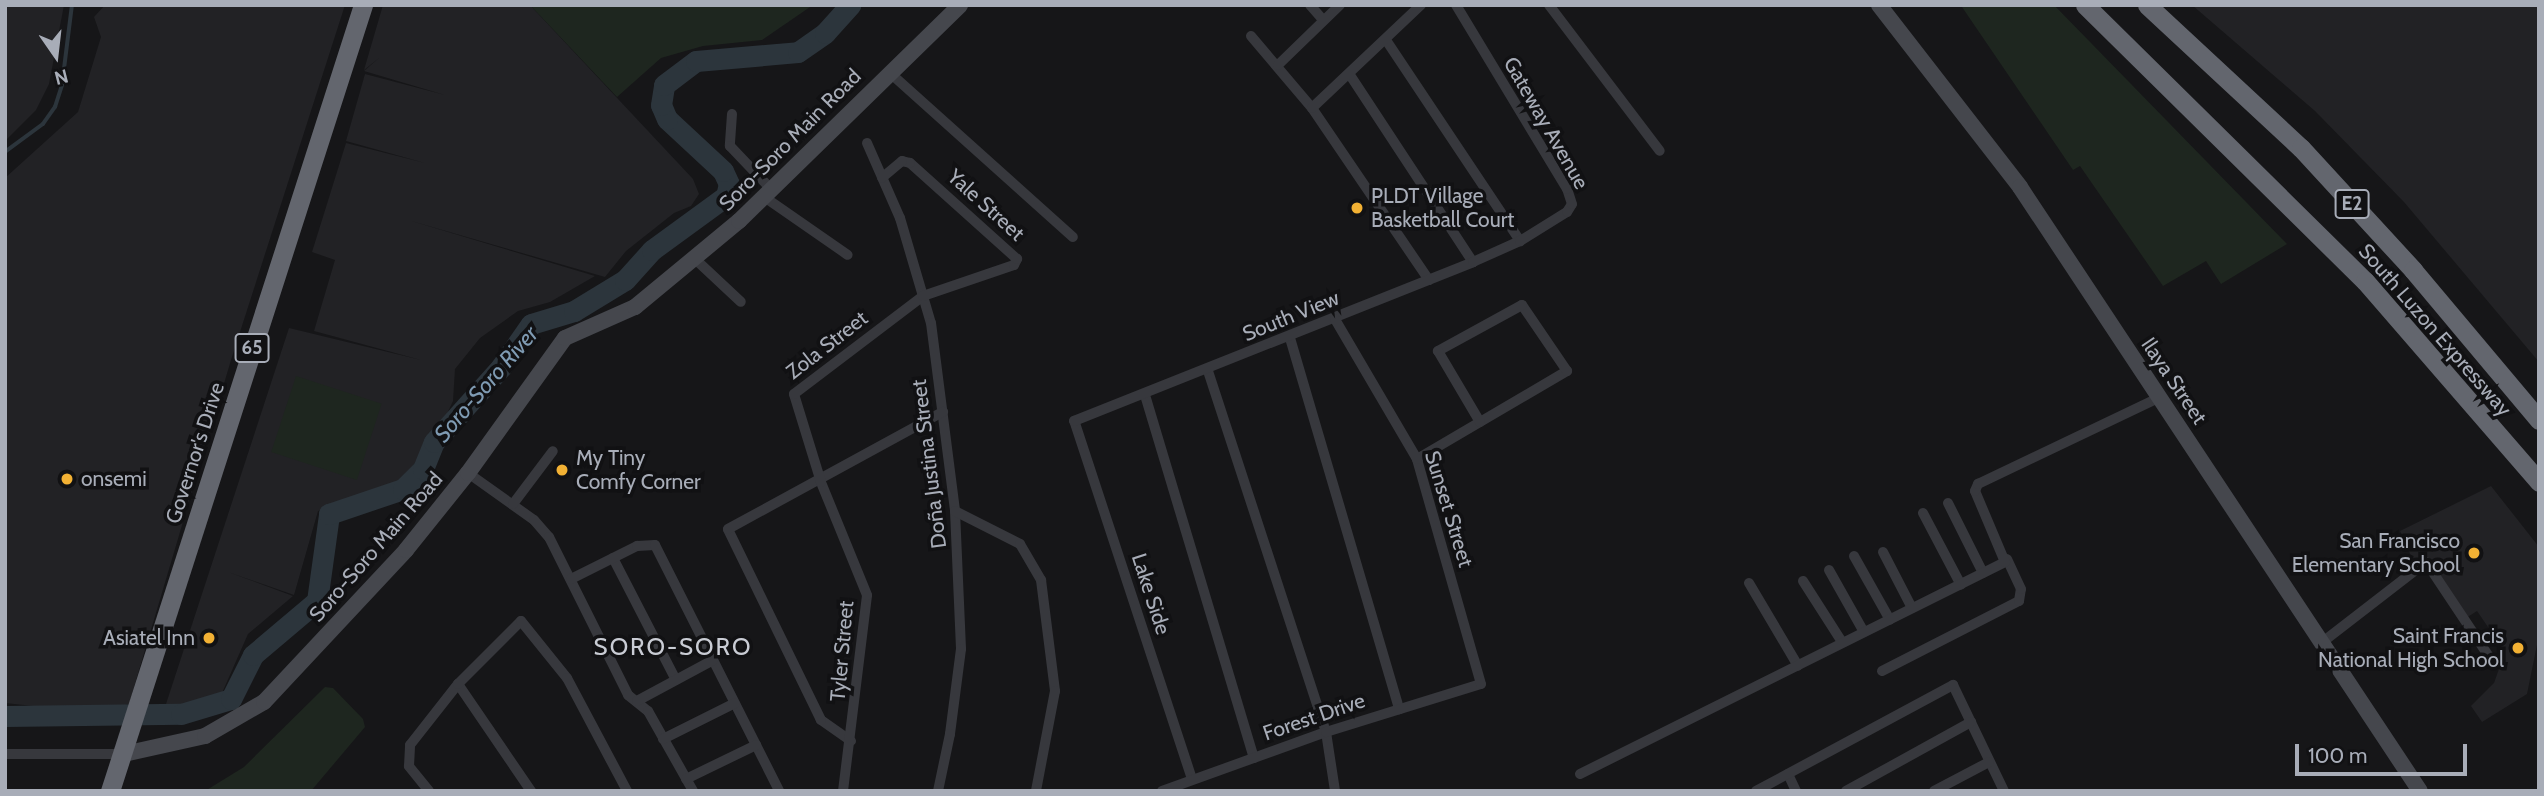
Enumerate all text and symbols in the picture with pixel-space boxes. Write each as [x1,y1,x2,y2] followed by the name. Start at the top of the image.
[21,21,91,91] north arrow
[1498,52,1594,194] street label: Gateway Avenue
[52,64,71,90] text: N
[714,64,866,216] street label: Soro-Soro Main Road
[942,164,1030,246] street label: Yale Street
[1371,183,1514,233] place label: PLDT Village Basketball Court
[2334,188,2370,220] road number: E2
[1349,200,1365,216] marker: PLDT Village Basketball Court
[2353,239,2517,421] street label: South Luzon Expressway
[1239,285,1343,347] street label: South View
[781,305,873,385] street label: Zola Street
[428,320,544,448] water label: Soro-Soro River
[234,332,270,364] road number: 65
[2136,333,2212,429] street label: Ilaya Street
[906,378,952,550] street label: Doña Justina Street
[160,379,230,527] street label: Governor's Drive
[576,445,701,495] place label: My Tiny Comfy Corner
[1419,448,1479,570] street label: Sunset Street
[554,462,570,478] marker: My Tiny Comfy Corner
[81,466,147,492] place label: onsemi
[304,467,448,627] street label: Soro-Soro Main Road
[59,471,75,487] marker: onsemi
[2292,528,2460,578] place label: San Francisco Elementary School
[2466,545,2482,561] marker: San Francisco Elementary School
[1126,550,1176,638] street label: Lake Side
[825,600,859,702] street label: Tyler Street
[2318,623,2504,673] place label: Saint Francis National High School
[103,625,195,651] place label: Asiatel Inn
[201,630,217,646] marker: Asiatel Inn
[595,633,751,661] district label: SORO-SORO
[2510,640,2526,656] marker: Saint Francis National High School
[1260,688,1368,746] street label: Forest Drive
[2299,730,2470,774] scale bar
[2308,743,2367,768] text: 100 m

